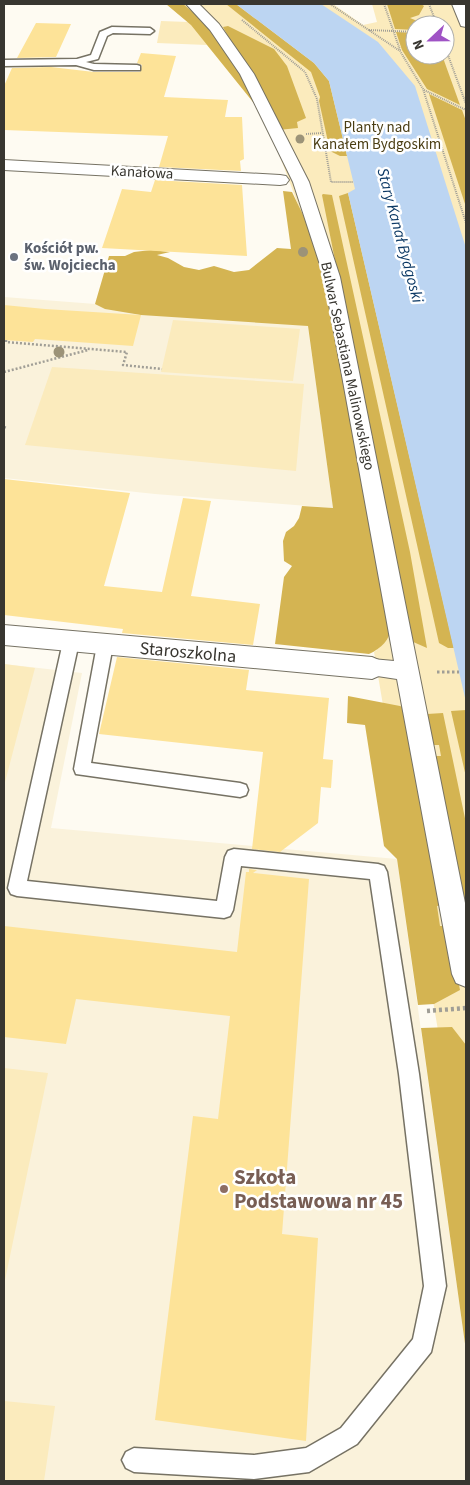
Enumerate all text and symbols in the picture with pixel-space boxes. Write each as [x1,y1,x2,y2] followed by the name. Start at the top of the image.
[405,15,455,65] north arrow
[408,36,430,53] text: N
[313,117,441,155] park label: Planty nad Kanałem Bydgoskim
[110,160,174,185] street label: Kanałowa
[371,165,429,305] water label: Stary Kanał Bydgoski
[24,238,116,276] place label: Kościół pw. św. Wojciecha
[8,251,20,263] marker: Kościół pw. św. Wojciecha
[315,260,380,472] street label: Bulwar Sebastiana Malinowskiego
[139,636,237,669] street label: Staroszkolna
[234,1162,403,1216] place label: Szkoła Podstawowa nr 45
[218,1183,230,1195] marker: Szkoła Podstawowa nr 45

